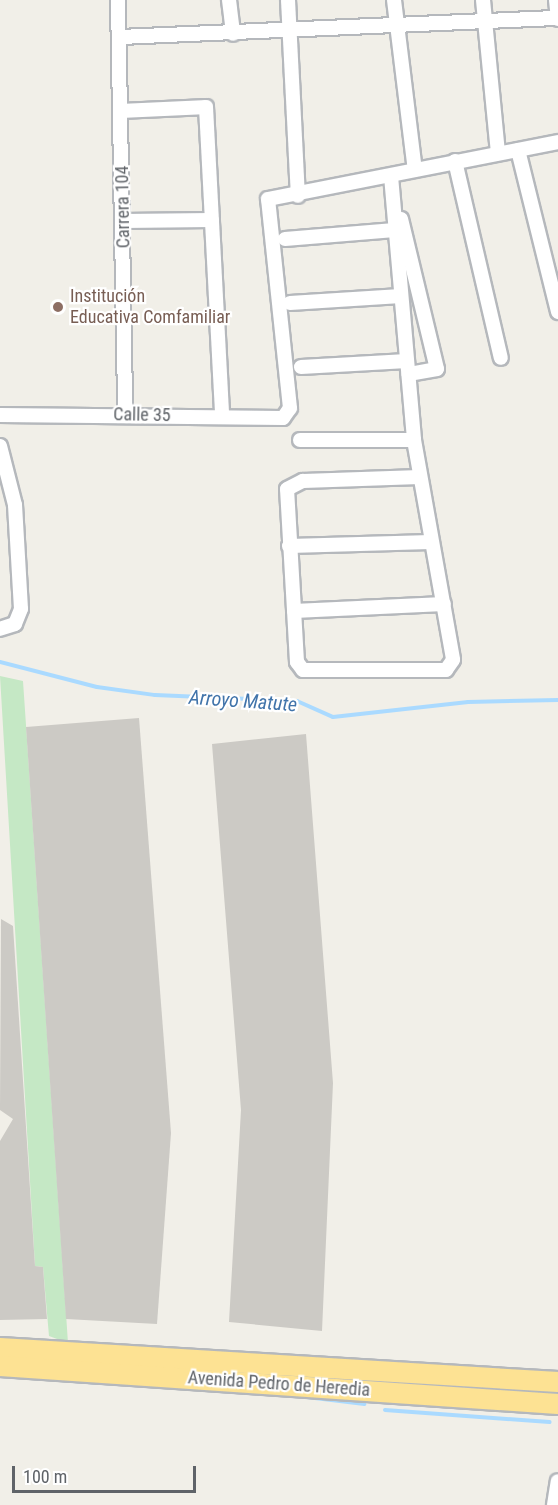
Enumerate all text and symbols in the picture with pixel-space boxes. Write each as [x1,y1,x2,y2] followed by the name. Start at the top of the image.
[111,166,135,248] street label: Carrera 104
[70,286,230,328] place label: Institución Educativa Comfamiliar
[51,300,65,314] marker: Institución Educativa Comfamiliar
[113,404,171,426] street label: Calle 35
[188,685,298,717] water label: Arroyo Matute
[187,1367,371,1401] street label: Avenida Pedro de Heredia
[15,1454,200,1492] scale bar
[23,1466,67,1487] text: 100 m

